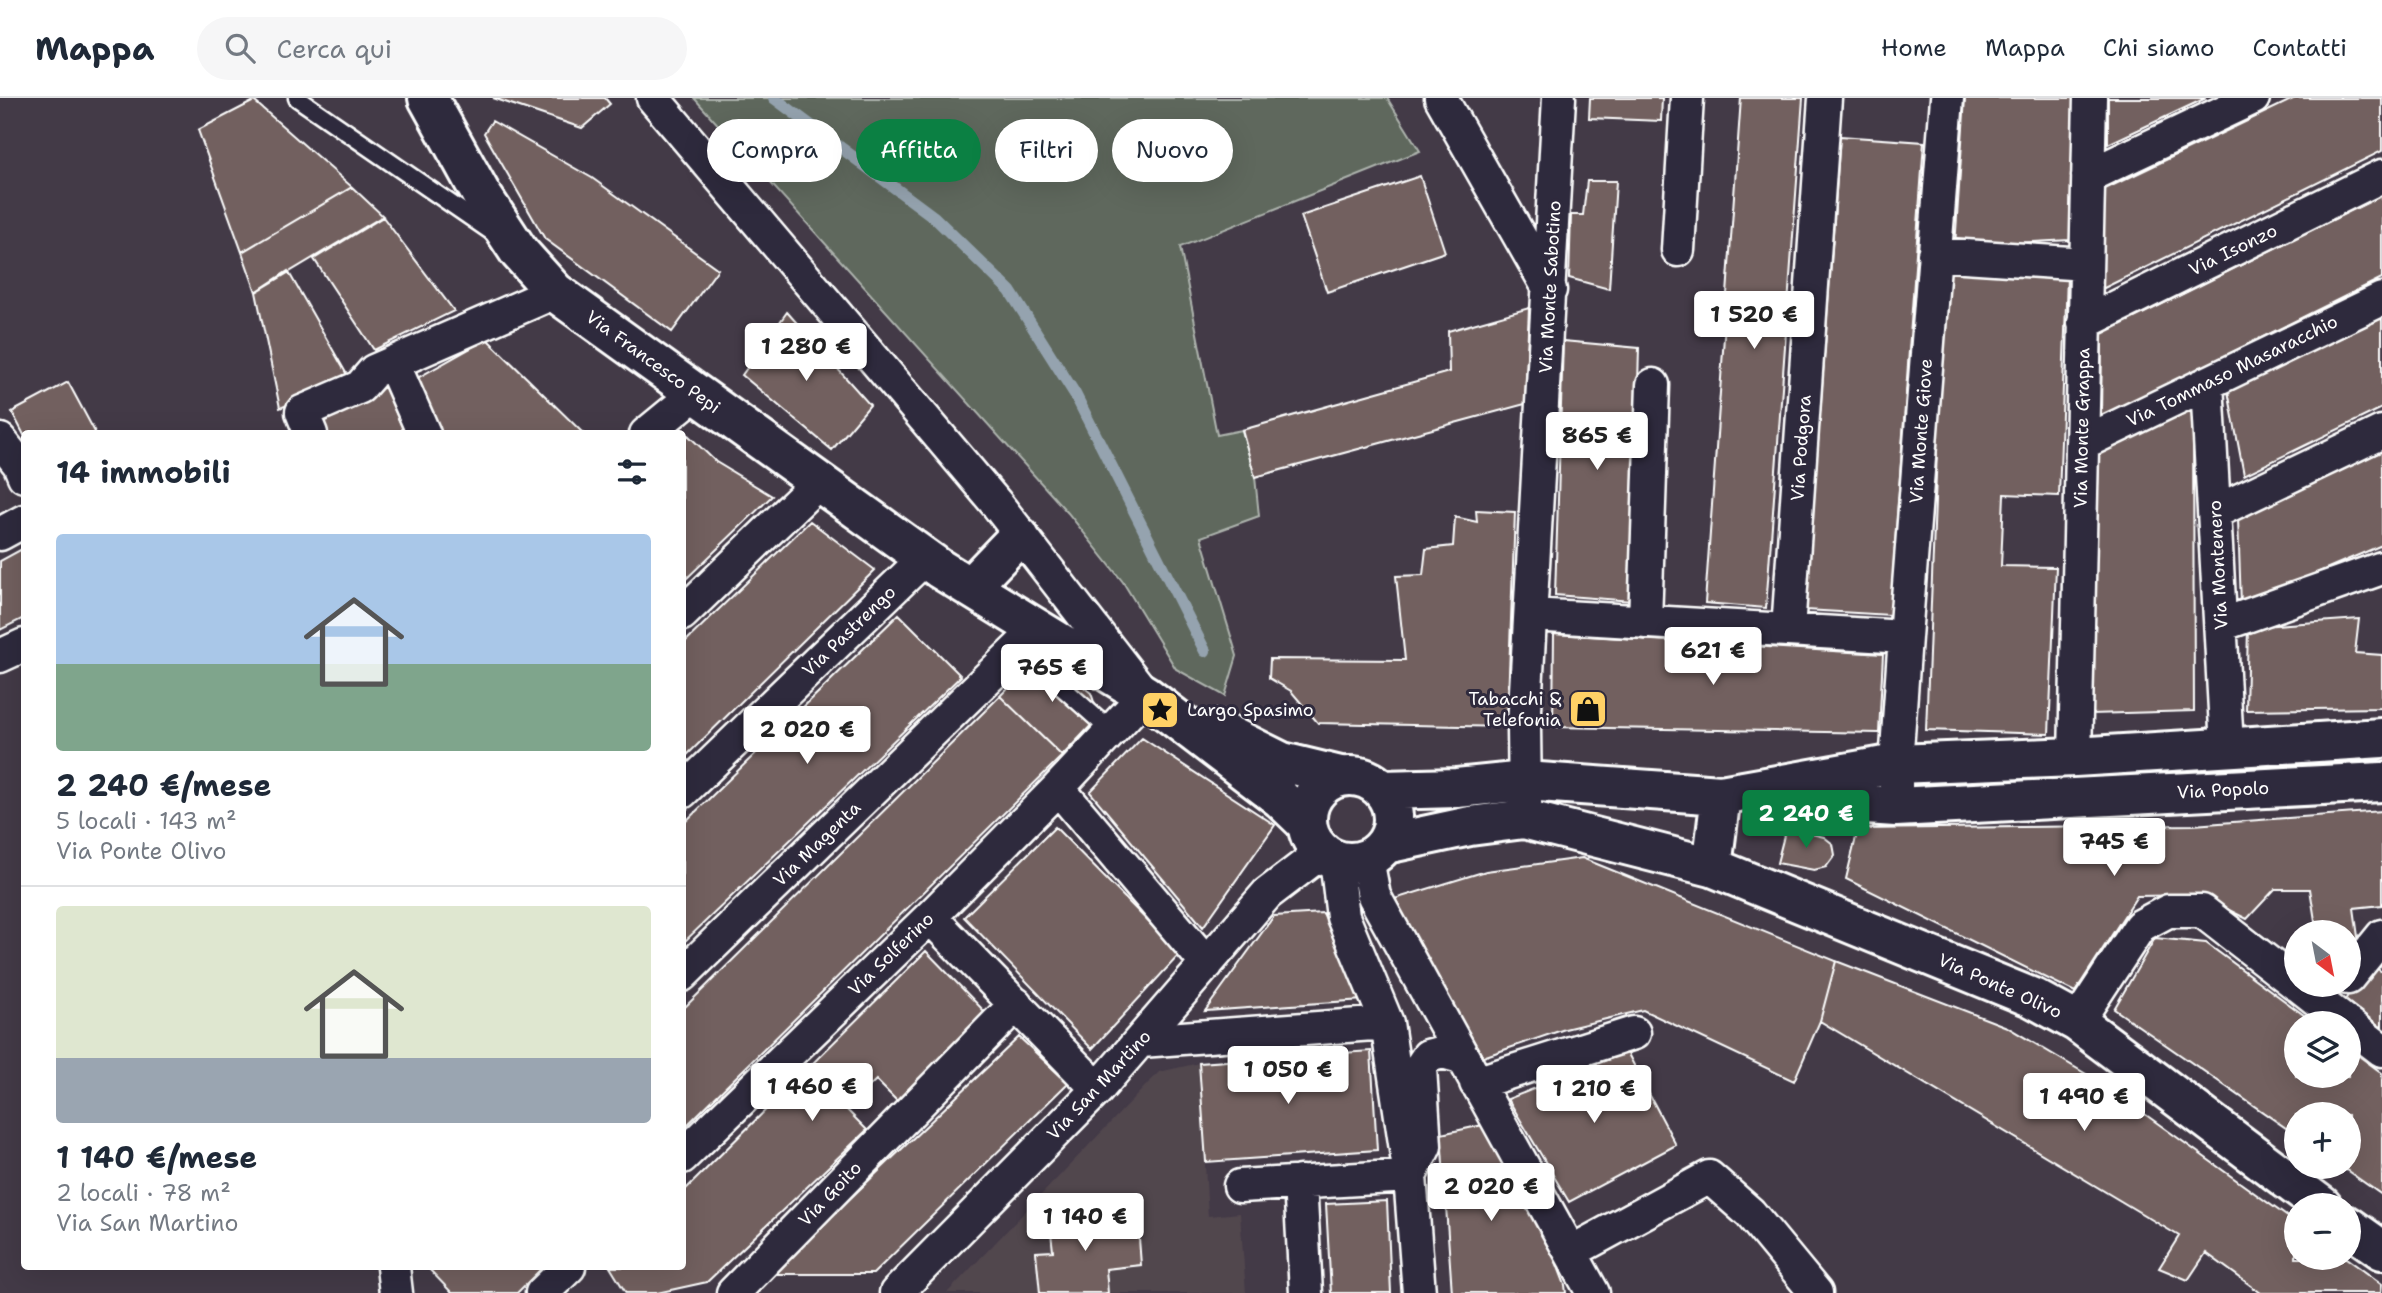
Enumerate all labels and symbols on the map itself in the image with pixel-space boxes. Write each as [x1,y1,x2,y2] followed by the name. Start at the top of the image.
[1533,200,1567,374] street label: Via Monte Sabotino
[2185,218,2281,282] street label: Via Isonzo
[1689,292,1819,351] pin: 1 520 €
[581,305,725,419] street label: Via Francesco Pepi
[2122,309,2342,433] street label: Via Tommaso Masaracchio
[741,324,871,383] pin: 1 280 €
[2069,348,2095,508] street label: Via Monte Grappa
[1904,358,1938,504] street label: Via Monte Giove
[1785,394,1817,502] street label: Via Podgora
[1548,412,1646,472] pin: 865 €
[2203,500,2233,630] street label: Via Montenero
[797,580,901,682] street label: Via Pastrengo
[1664,628,1762,687] pin: 621 €
[1003,644,1101,704] pin: 765 €
[1468,687,1562,732] place label: Tabacchi & Telefonia
[1567,688,1609,730] shop icon: Tabacchi & Telefonia
[1139,689,1181,731] place icon: Largo Spasimo
[1187,698,1314,722] place label: Largo Spasimo
[742,706,872,766] pin: 2 020 €
[2176,776,2270,804] street label: Via Popolo
[1741,790,1871,850] pin: 2 240 €
[768,796,866,892] street label: Via Magenta
[2065,818,2163,878] pin: 745 €
[843,907,939,1001] street label: Via Solferino
[2284,920,2361,998] north arrow
[1934,948,2066,1024] street label: Via Ponte Olivo
[1042,1025,1156,1145] street label: Via San Martino
[1223,1046,1353,1106] pin: 1 050 €
[747,1063,877,1123] pin: 1 460 €
[1529,1066,1659,1125] pin: 1 210 €
[2019,1074,2149,1133] pin: 1 490 €
[793,1156,867,1232] street label: Via Goito
[1426,1164,1556,1223] pin: 2 020 €
[1020,1194,1150,1253] pin: 1 140 €

